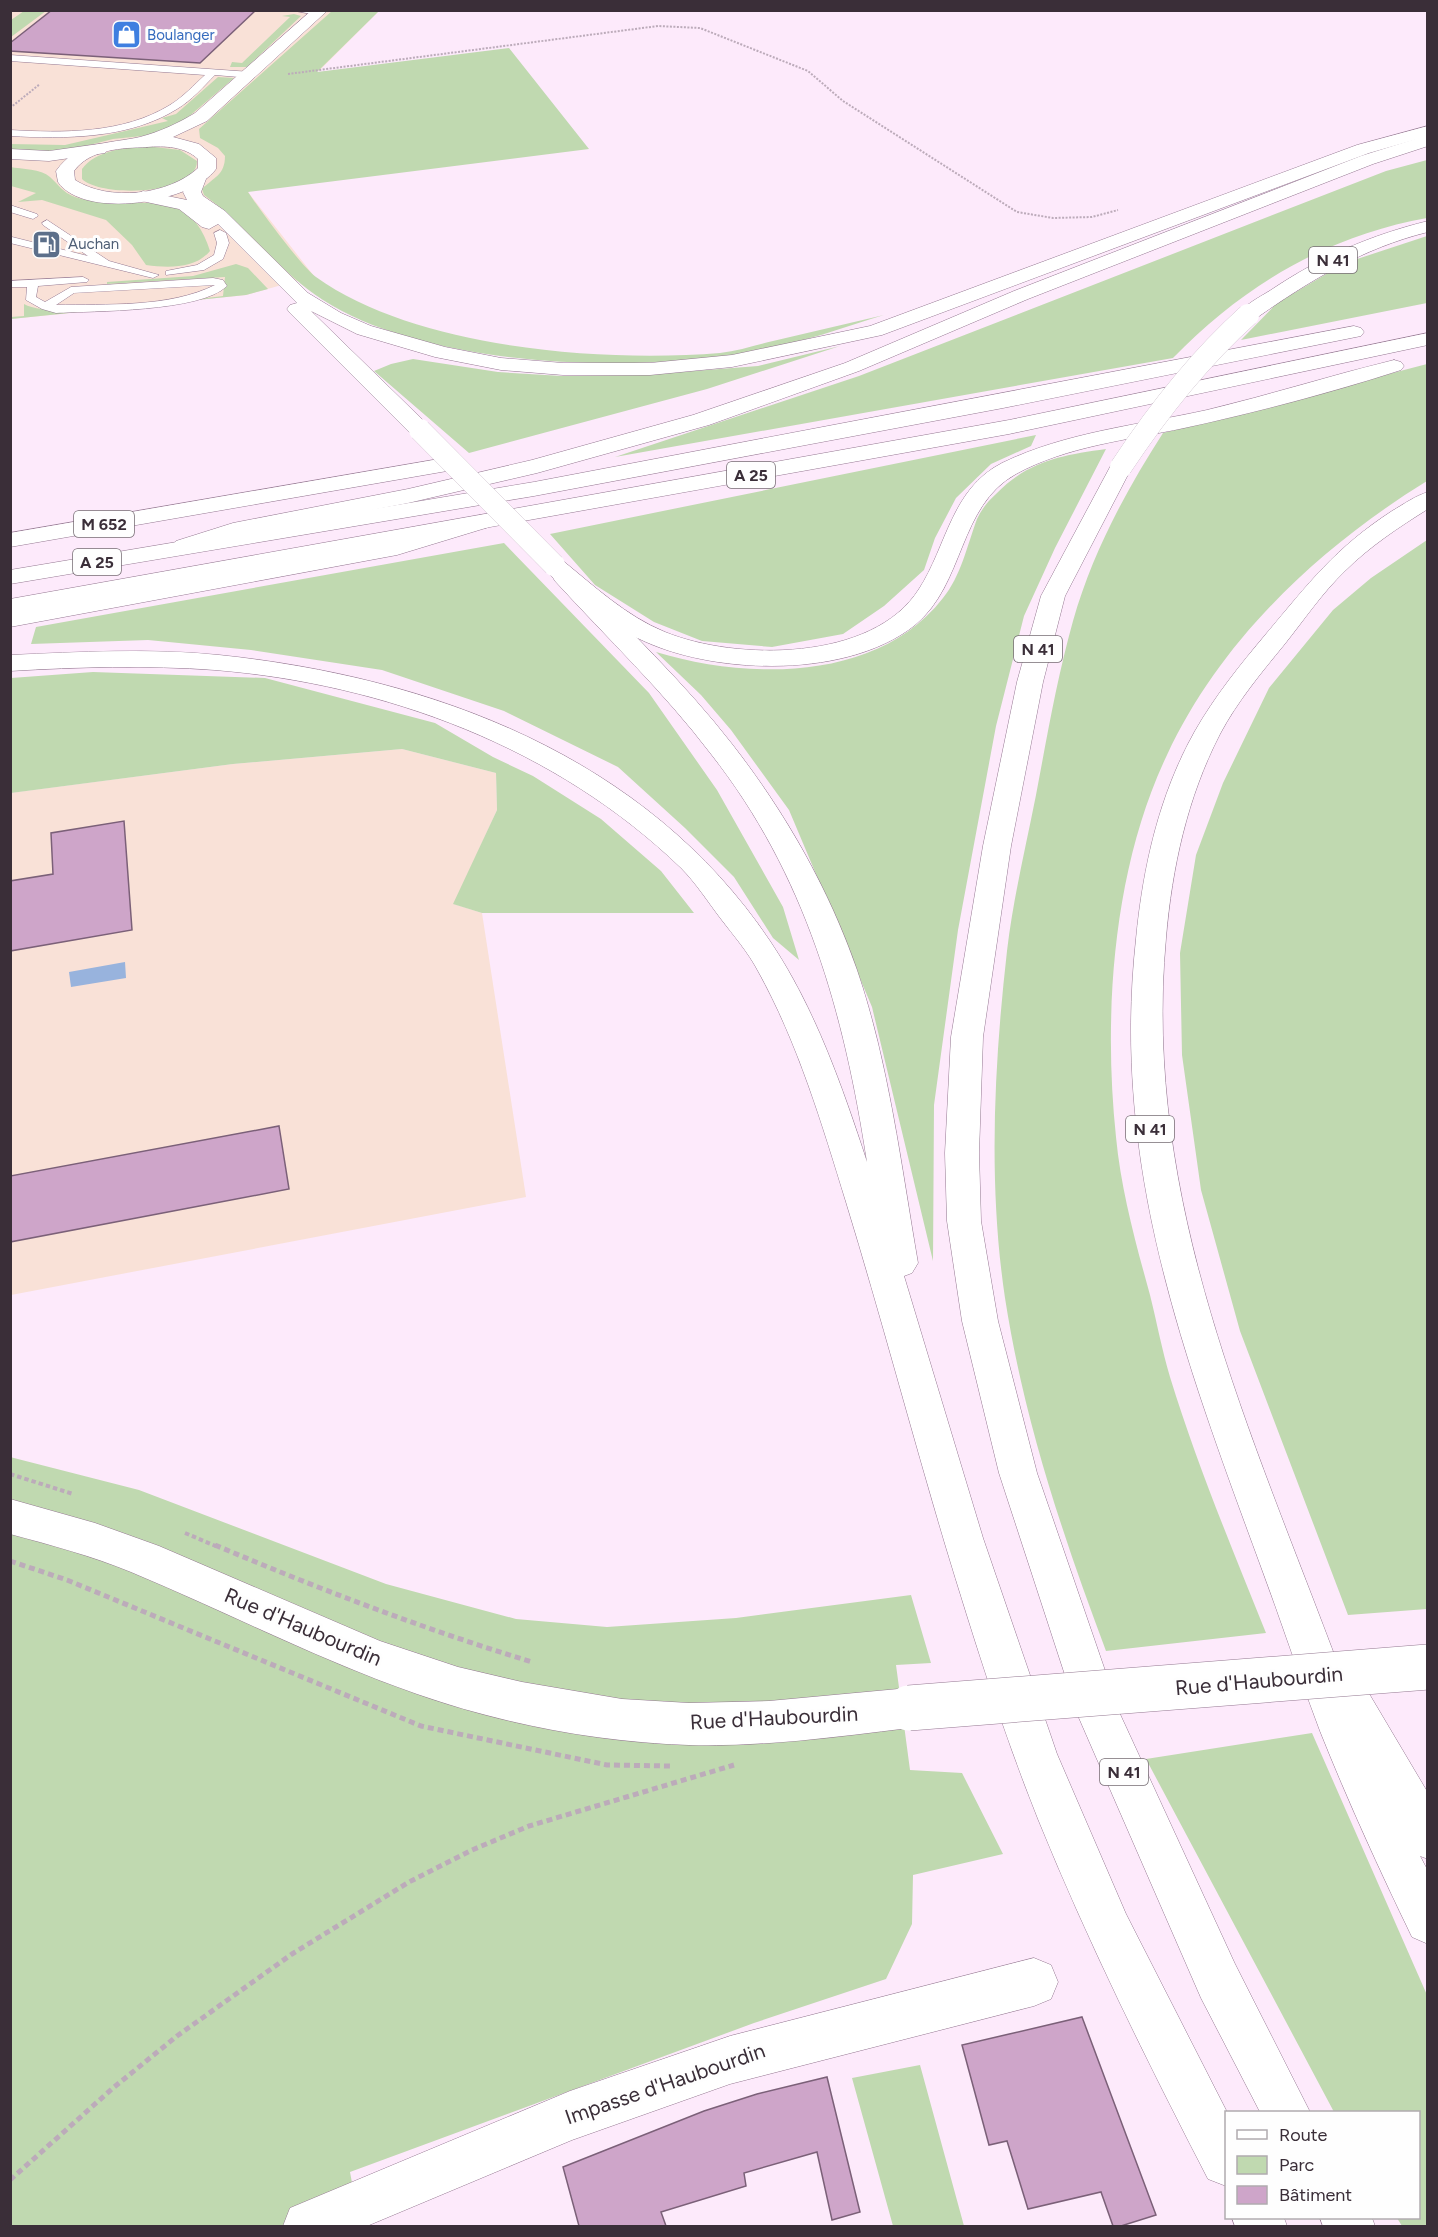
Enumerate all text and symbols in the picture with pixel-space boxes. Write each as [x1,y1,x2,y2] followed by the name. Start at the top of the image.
[110,19,142,51] shop icon: Boulanger
[147,26,215,44] place label: Boulanger
[31,228,63,260] fuel station icon: Auchan
[68,235,119,253] place label: Auchan
[1309,247,1357,273] road number: N 41
[727,462,775,488] road number: A 25
[74,511,134,537] road number: M 652
[73,549,121,575] road number: A 25
[1014,636,1062,662] road number: N 41
[1126,1116,1174,1142] road number: N 41
[221,1582,386,1671] street label: Rue d'Haubourdin
[1174,1661,1344,1700] street label: Rue d'Haubourdin
[689,1701,859,1734] street label: Rue d'Haubourdin
[1100,1759,1148,1785] road number: N 41
[562,2038,768,2130] street label: Impasse d'Haubourdin
[1225,2111,1420,2219] legend
[1279,2124,1328,2146] text: Route
[1279,2154,1315,2176] text: Parc
[1279,2184,1352,2206] text: Bâtiment

